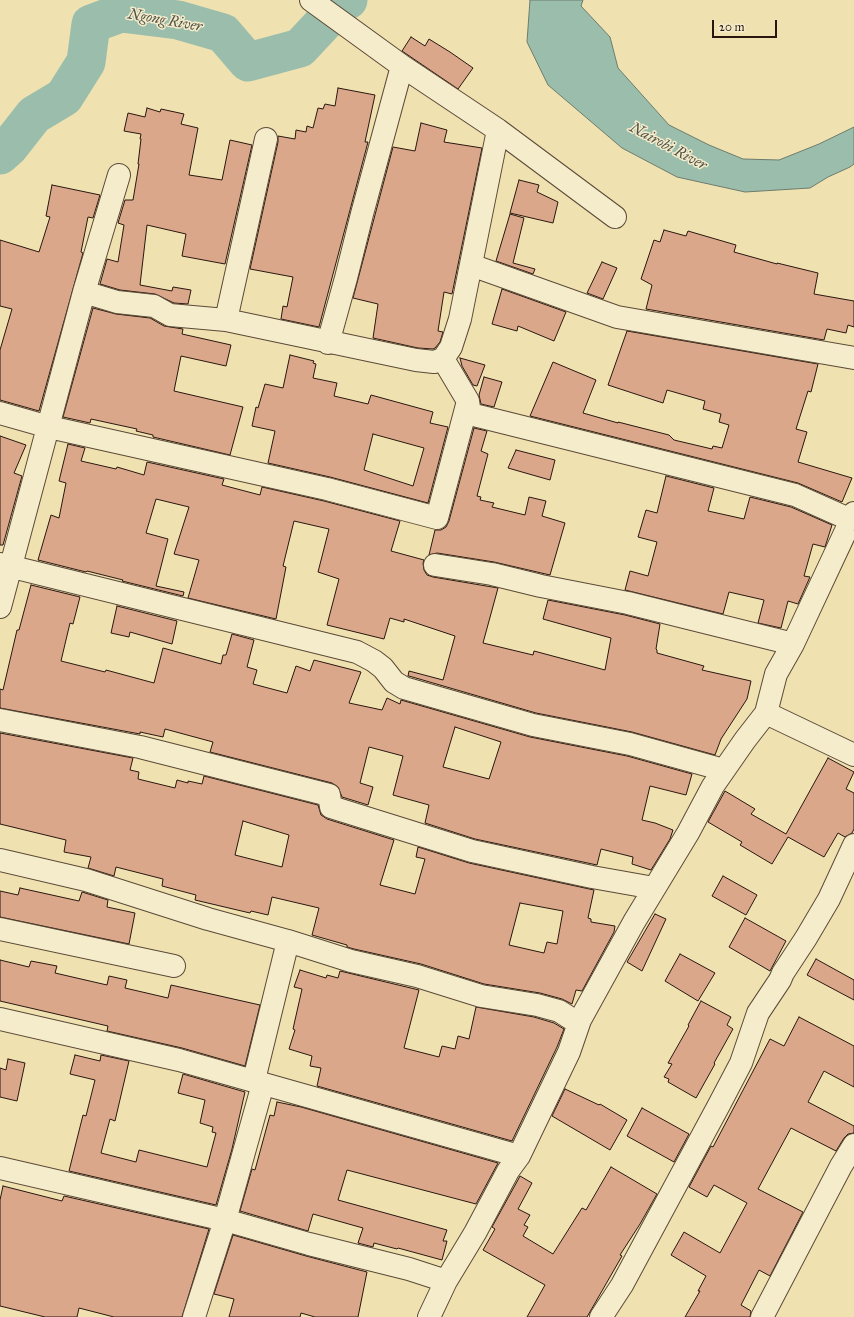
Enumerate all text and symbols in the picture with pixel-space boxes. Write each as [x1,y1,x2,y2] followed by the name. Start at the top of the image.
[126,6,204,36] water label: Ngong River
[714,12,779,38] scale bar
[719,20,745,34] text: 20 m
[626,119,710,175] water label: Nairobi River

